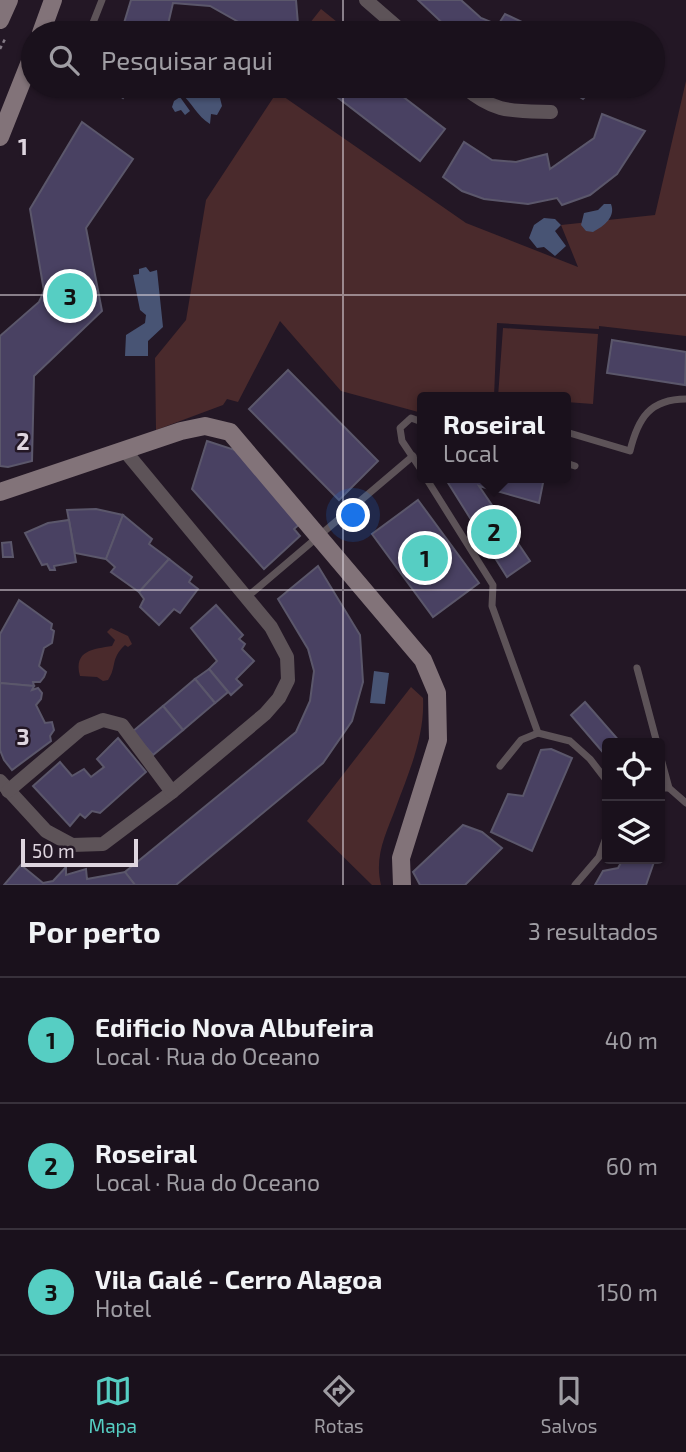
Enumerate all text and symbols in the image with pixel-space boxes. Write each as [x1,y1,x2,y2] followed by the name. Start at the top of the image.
[21,21,665,98] search box
[45,41,83,79] icon: search
[101,44,273,75] text: Pesquisar aqui
[18,132,28,160] text: 1
[47,270,93,322] pin: 3
[417,392,571,483] popup
[443,408,545,439] text: Roseiral
[16,427,30,455] text: 2
[443,439,499,467] text: Local
[336,498,370,532] your location
[471,506,517,558] pin: 2
[402,532,448,584] pin: 1
[16,722,30,750] text: 3
[602,738,665,864] map controls
[602,738,665,801] button: locate
[602,801,665,864] button: layers
[21,836,138,868] scale bar
[32,839,75,862] text: 50 m
[28,913,161,949] text: Por perto
[528,917,658,945] text: 3 resultados
[95,1011,374,1042] text: Edificio Nova Albufeira
[46,1026,56,1054] text: 1
[605,1026,658,1054] text: 40 m
[95,1042,320,1070] text: Local · Rua do Oceano
[95,1137,197,1168] text: Roseiral
[44,1152,58,1180] text: 2
[606,1152,658,1180] text: 60 m
[95,1168,320,1196] text: Local · Rua do Oceano
[95,1263,382,1294] text: Vila Galé - Cerro Alagoa
[44,1278,58,1306] text: 3
[597,1278,658,1306] text: 150 m
[95,1294,151,1322] text: Hotel
[88,1372,137,1437] tab: Mapa
[314,1372,364,1437] tab: Rotas
[541,1372,597,1437] tab: Salvos

